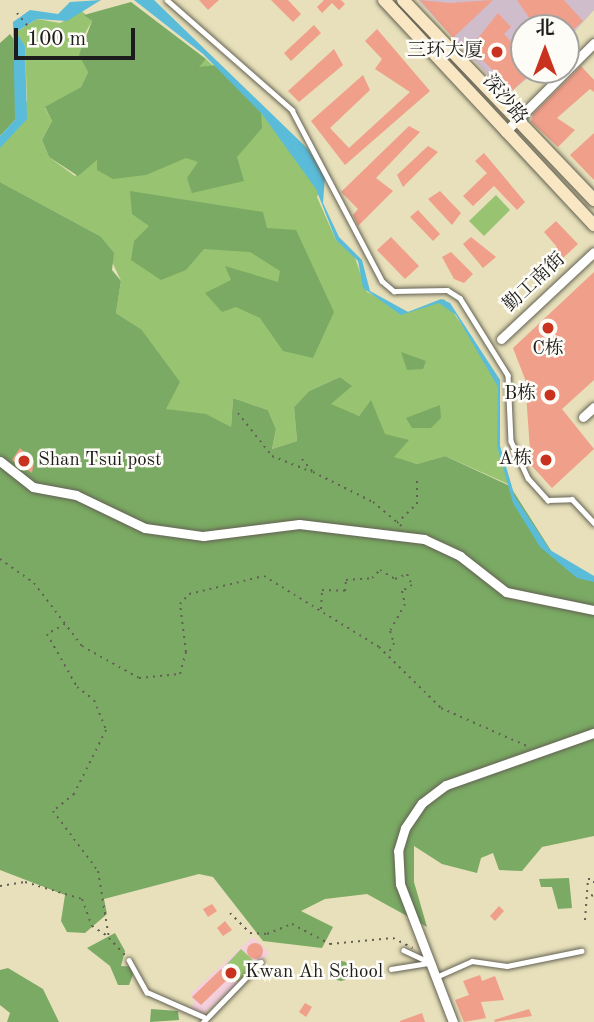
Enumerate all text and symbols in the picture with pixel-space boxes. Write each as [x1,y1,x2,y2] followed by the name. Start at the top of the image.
[18,14,138,58] scale bar
[510,14,580,84] north arrow
[535,20,555,39] text: 北
[27,29,86,50] text: 100 m
[407,41,483,63] place label: 三环大厦
[489,44,505,60] marker: 三环大厦
[477,71,531,129] street label: 深沙路
[499,249,571,317] street label: 勤工南街
[540,320,556,336] marker: C栋
[532,339,564,361] place label: C栋
[504,384,536,406] place label: B栋
[542,387,558,403] marker: B栋
[498,449,532,471] place label: A栋
[38,450,162,472] place label: Shan Tsui post
[538,452,554,468] marker: A栋
[16,453,32,469] marker: Shan Tsui post
[245,962,383,984] place label: Kwan Ah School
[223,965,239,981] marker: Kwan Ah School

